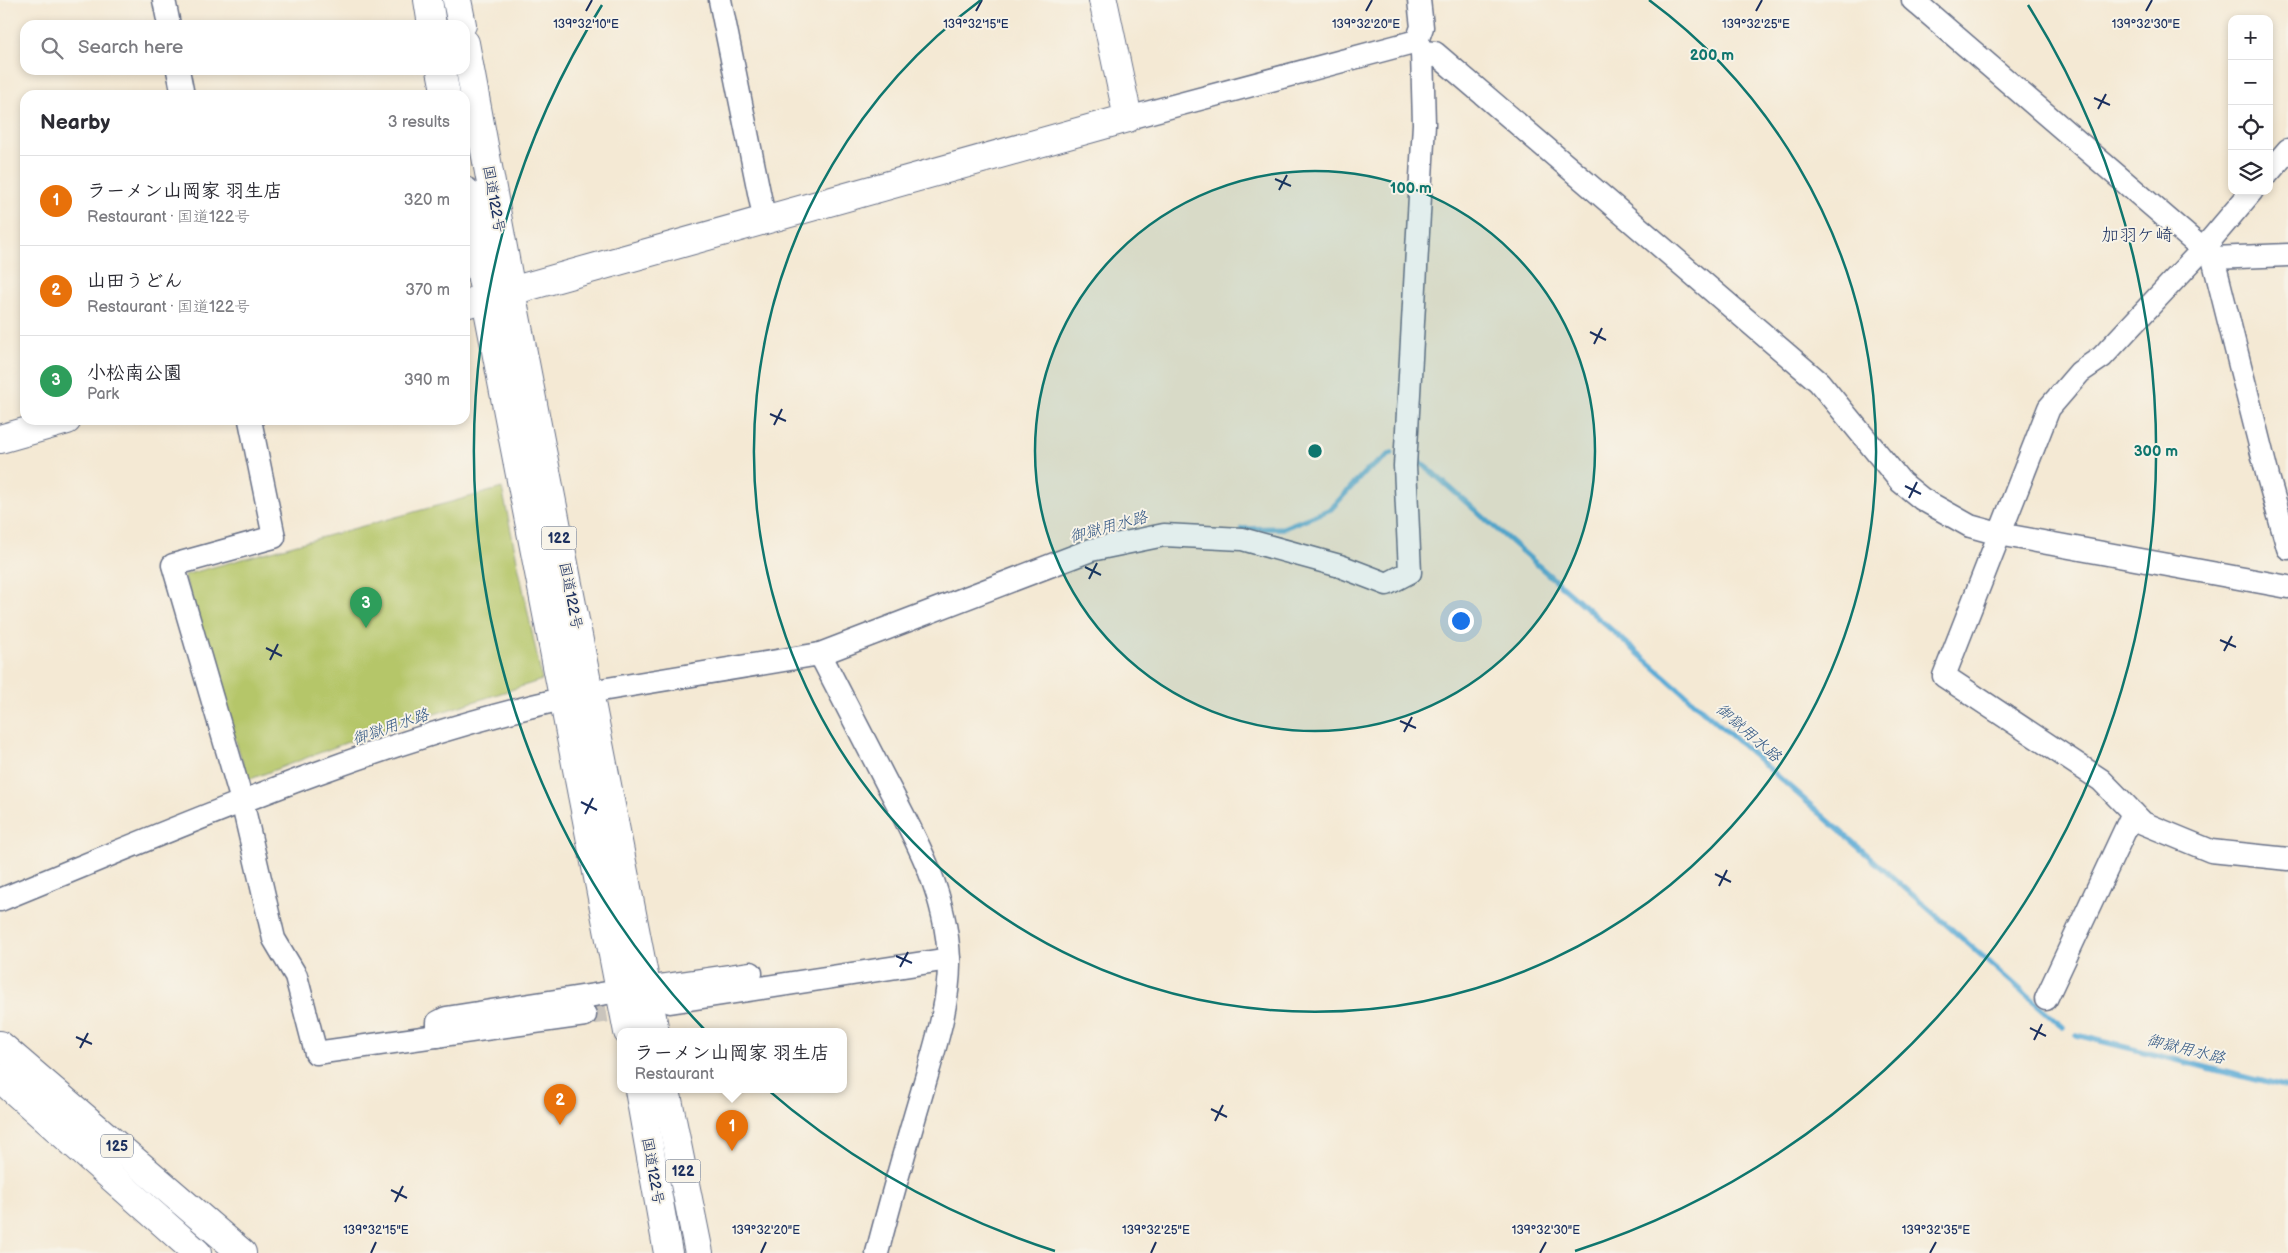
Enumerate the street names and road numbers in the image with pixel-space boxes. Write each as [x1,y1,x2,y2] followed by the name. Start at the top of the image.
[478,164,509,234] street label: 国道122号
[542,526,576,550] road number: 122
[555,561,586,632] street label: 国道122号
[101,1134,133,1158] road number: 125
[637,1136,668,1206] street label: 国道122号
[666,1160,700,1182] road number: 122

